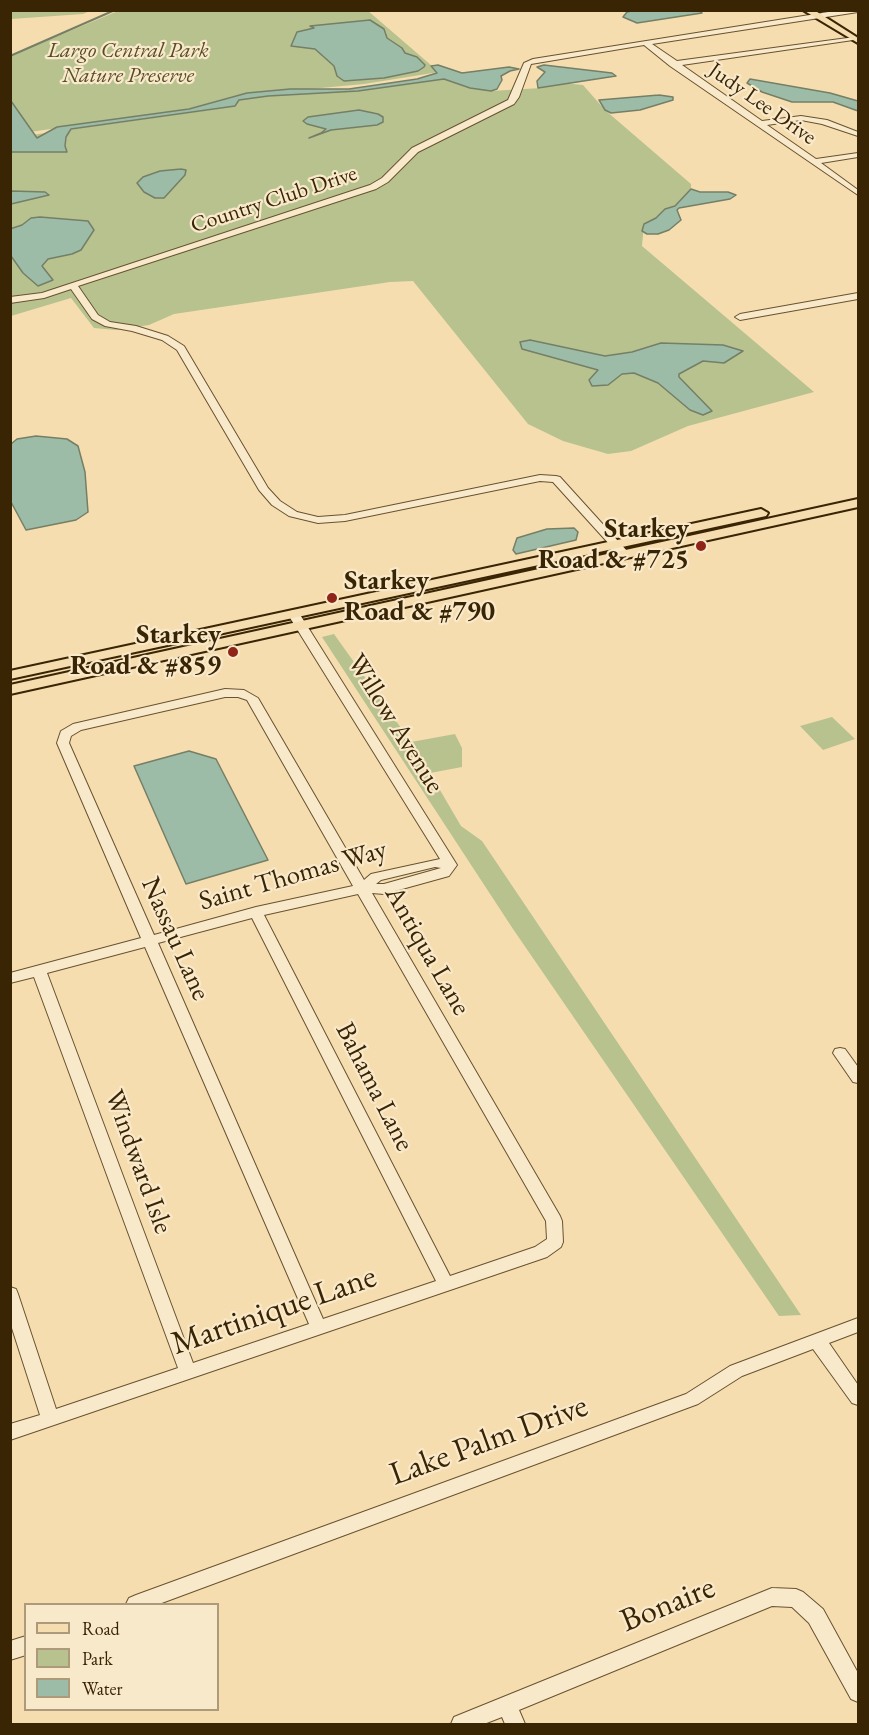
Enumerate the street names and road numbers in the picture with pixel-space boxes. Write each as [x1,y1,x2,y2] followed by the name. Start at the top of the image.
[703,57,821,151] street label: Judy Lee Drive
[188,161,360,239] street label: Country Club Drive
[339,648,451,800] street label: Willow Avenue
[195,834,391,918] street label: Saint Thomas Way
[133,872,217,1006] street label: Nassau Lane
[377,881,477,1021] street label: Antiqua Lane
[328,1017,420,1157] street label: Bahama Lane
[97,1086,179,1238] street label: Windward Isle
[166,1257,382,1365] street label: Martinique Lane
[385,1387,593,1495] street label: Lake Palm Drive
[615,1568,721,1642] street label: Bonaire

